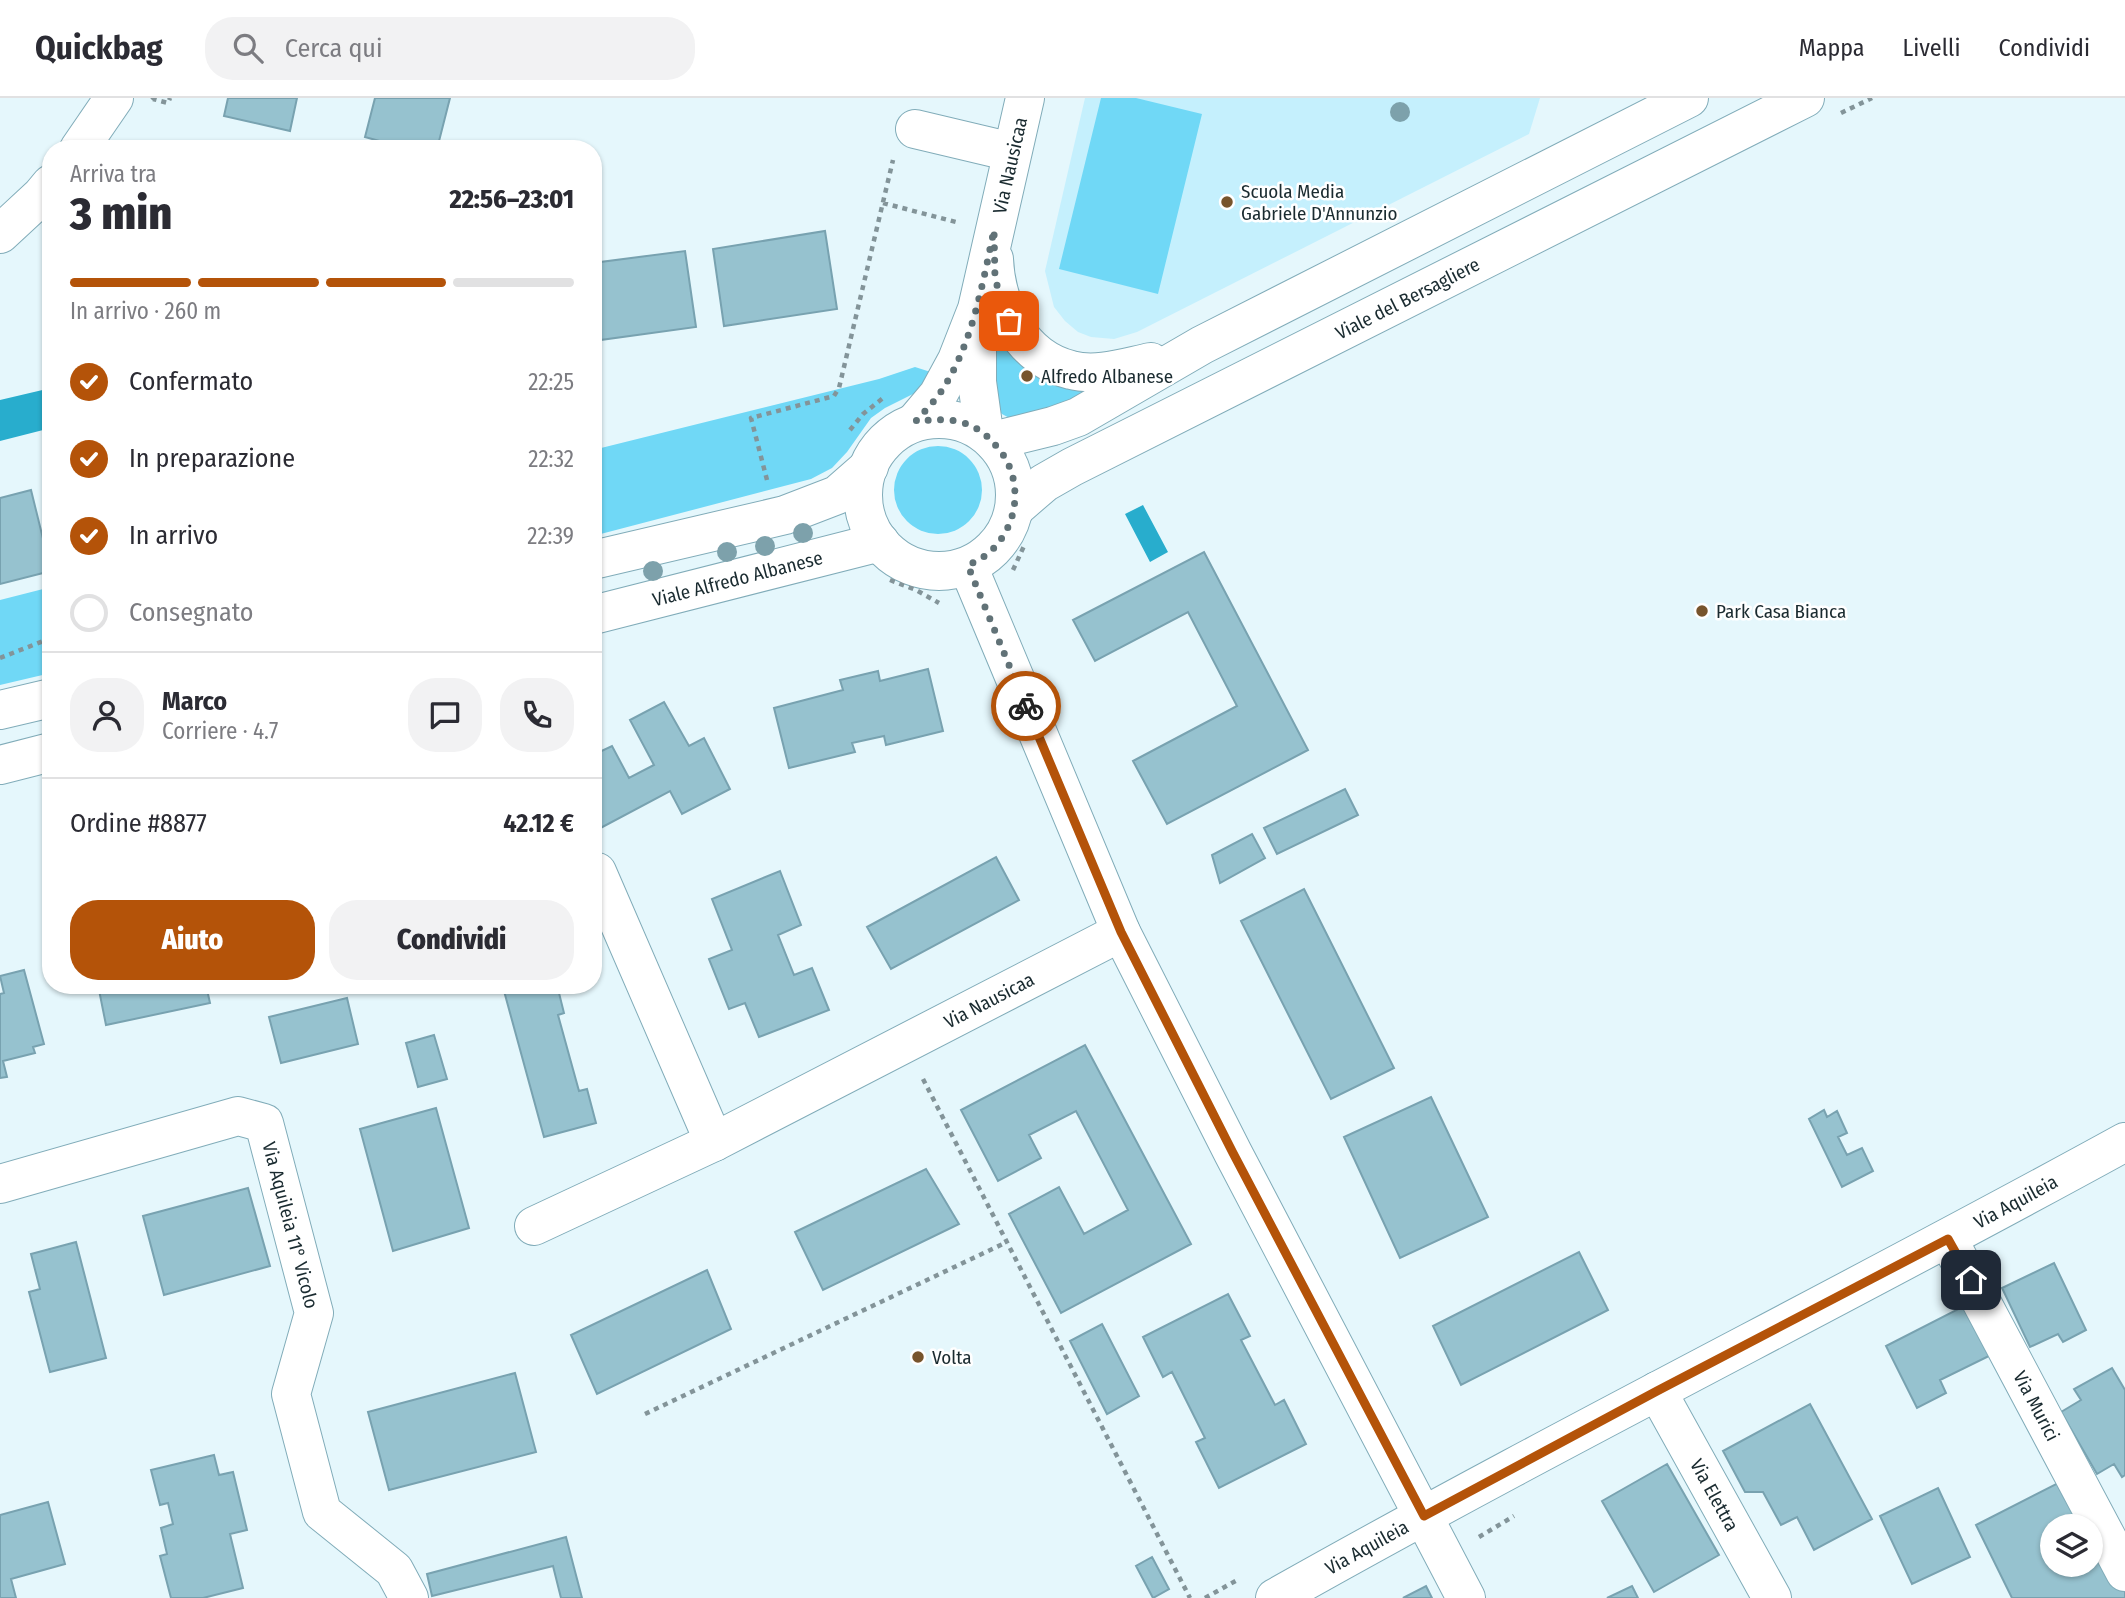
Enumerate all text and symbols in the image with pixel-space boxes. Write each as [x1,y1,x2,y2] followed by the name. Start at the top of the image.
[205,17,695,80] search box
[35,28,163,68] text: Quickbag
[229,29,267,67] icon: search
[285,33,382,64] text: Cerca qui
[1799,34,1865,62] text: Mappa
[1903,34,1960,62] text: Livelli
[1998,34,2090,62] text: Condividi
[988,115,1032,216] street label: Via Nausicaa
[70,160,157,188] text: Arriva tra
[1241,180,1397,225] place label: Scuola Media Gabriele D'Annunzio
[449,184,574,215] text: 22:56–23:01
[70,186,172,241] text: 3 min
[1219,194,1235,210] marker: Scuola Media Gabriele D'Annunzio
[1332,253,1483,345] street label: Viale del Bersagliere
[979,291,1039,351] pin
[70,297,221,325] text: In arrivo · 260 m
[990,302,1028,340] icon: bag
[70,363,108,401] icon: check
[1041,365,1173,388] place label: Alfredo Albanese
[129,366,253,397] text: Confermato
[528,368,574,396] text: 22:25
[1019,368,1035,384] marker: Alfredo Albanese
[70,440,108,478] icon: check
[129,443,295,474] text: In preparazione
[528,445,574,473] text: 22:32
[70,517,108,555] icon: check
[129,520,218,551] text: In arrivo
[527,522,574,550] text: 22:39
[650,546,825,611] street label: Viale Alfredo Albanese
[129,597,253,628] text: Consegnato
[1716,600,1846,623] place label: Park Casa Bianca
[1694,603,1710,619] marker: Park Casa Bianca
[991,671,1061,741] courier
[70,678,144,752] button: person
[408,678,482,752] button: chat
[500,678,574,752] button: phone
[162,686,227,717] text: Marco
[1007,687,1045,725] icon: bike
[162,717,278,745] text: Corriere · 4.7
[70,808,207,839] text: Ordine #8877
[503,808,574,839] text: 42.12 €
[70,900,315,980] button: Aiuto
[329,900,574,980] button: Condividi
[940,968,1038,1033] street label: Via Nausicaa
[257,1139,323,1311] street label: Via Aquileia 11° Vicolo
[1970,1170,2062,1234] street label: Via Aquileia
[1941,1250,2001,1310] pin
[1952,1261,1990,1299] icon: home
[932,1346,972,1369] place label: Volta
[910,1349,926,1365] marker: Volta
[2008,1367,2064,1445] street label: Via Murici
[1685,1455,1744,1535] street label: Via Elettra
[2040,1514,2103,1577] map controls
[2040,1514,2103,1577] button: layers
[1321,1515,1413,1580] street label: Via Aquileia

